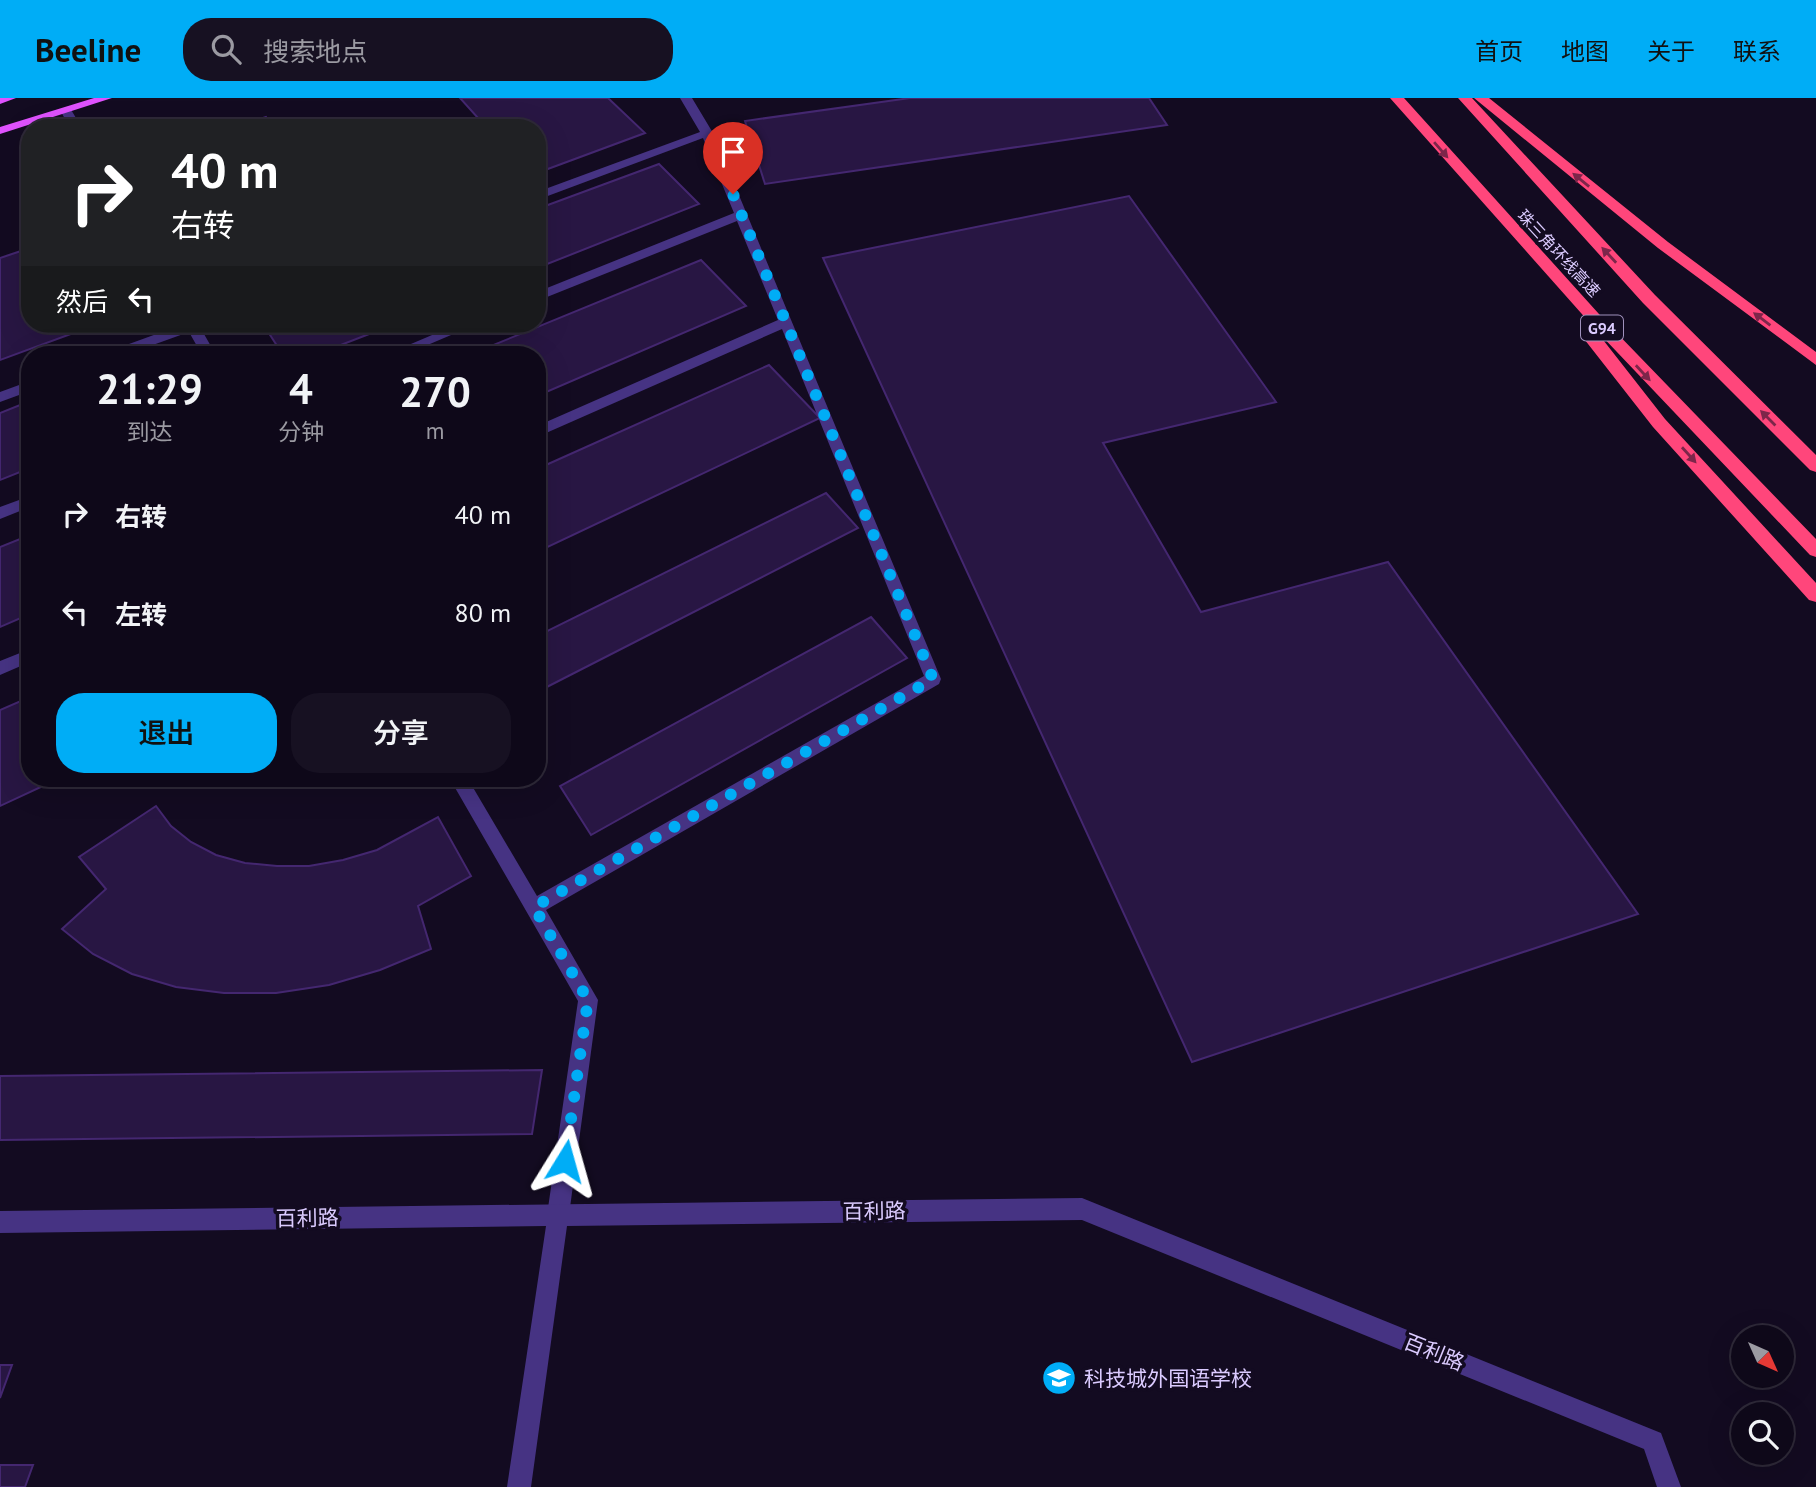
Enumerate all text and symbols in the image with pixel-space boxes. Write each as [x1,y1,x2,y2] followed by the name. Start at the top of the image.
[183,18,673,81] search box
[35,28,141,71] text: Beeline
[207,30,245,68] icon: search
[263,35,367,68] text: 搜索地点
[1475,36,1523,67] text: 首页
[1561,36,1609,67] text: 地图
[1647,36,1695,67] text: 关于
[1733,36,1781,67] text: 联系
[703,122,763,194] pin
[714,133,752,171] icon: arrive
[171,138,278,202] text: 40 m
[1433,141,1448,158] one-way arrow
[56,147,147,238] icon: right
[1573,173,1590,188] one-way arrow
[171,204,235,246] text: 右转
[1513,205,1605,301] street label: 珠三角环线高速
[1601,246,1617,264] one-way arrow
[122,280,160,318] icon: left
[56,285,108,318] text: 然后
[1753,311,1771,326] one-way arrow
[1581,316,1623,340] road number: G94
[96,361,203,416] text: 21:29
[289,361,313,416] text: 4
[399,364,471,419] text: 270
[1635,364,1651,382] one-way arrow
[1759,409,1776,426] one-way arrow
[426,416,444,445] text: m
[127,417,173,446] text: 到达
[278,417,324,446] text: 分钟
[1680,447,1696,464] one-way arrow
[56,495,94,533] icon: right
[455,498,511,531] text: 40 m
[115,500,167,533] text: 右转
[56,593,94,631] icon: left
[455,596,511,629] text: 80 m
[115,598,167,631] text: 左转
[56,693,277,773] button: 退出
[291,693,511,773] button: 分享
[528,1124,602,1198] position arrow
[842,1197,906,1225] street label: 百利路
[275,1204,339,1232] street label: 百利路
[1731,1325,1794,1388] north arrow
[1731,1325,1794,1465] map controls
[1400,1328,1468,1376] street label: 百利路
[1040,1359,1078,1397] school or university icon: 科技城外国语学校
[1084,1365,1252,1392] place label: 科技城外国语学校
[1731,1402,1794,1465] button: search

